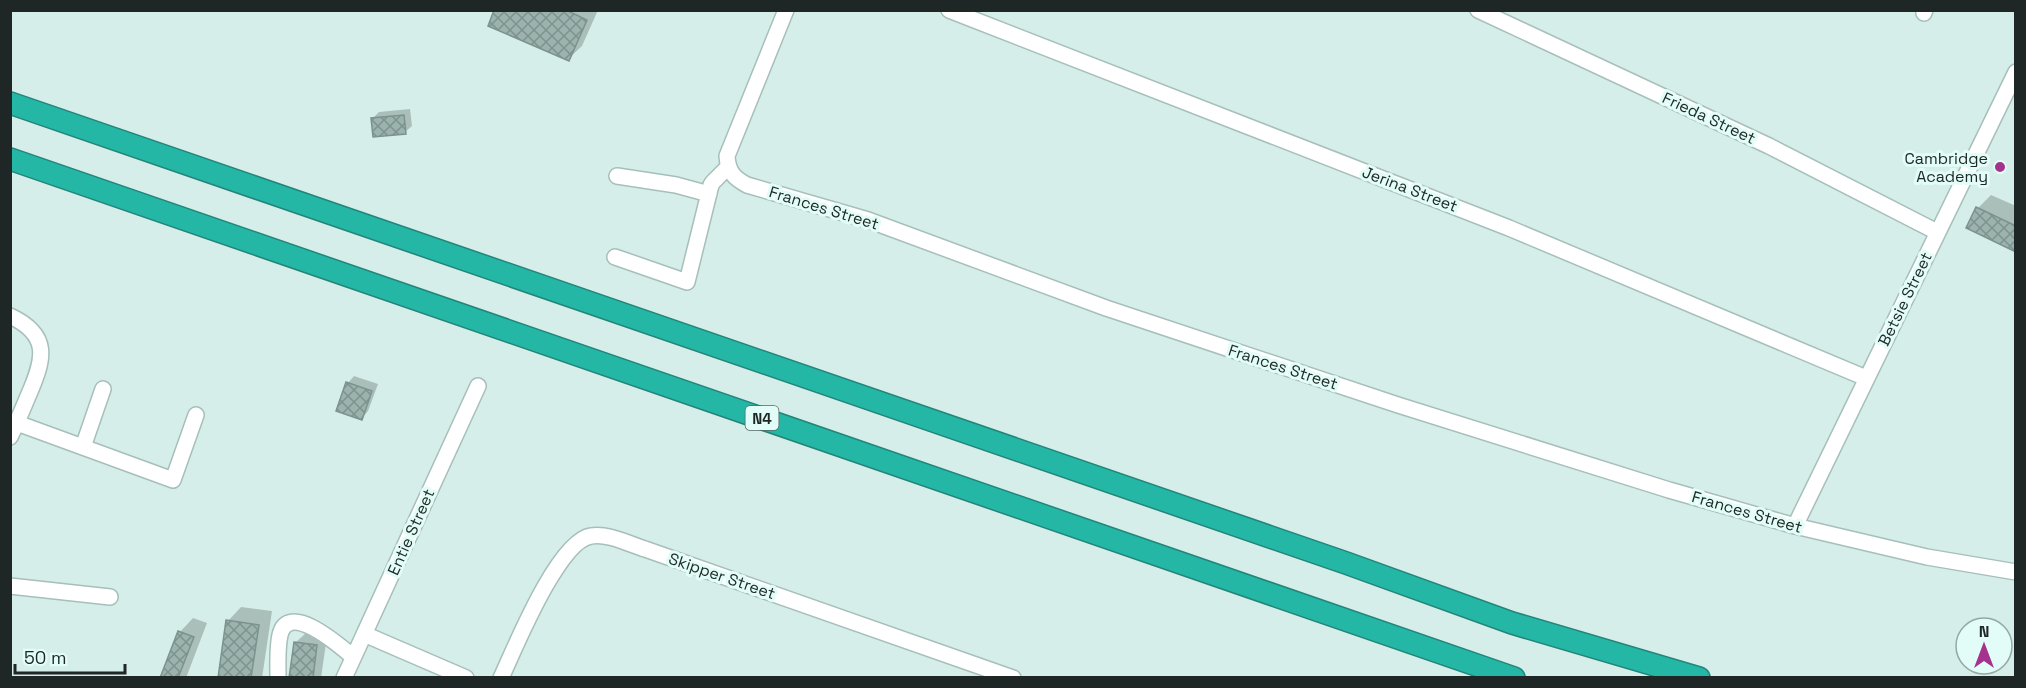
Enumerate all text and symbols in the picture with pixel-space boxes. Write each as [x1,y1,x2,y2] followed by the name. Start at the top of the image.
[1659,87,1759,149] street label: Frieda Street
[1904,148,1988,187] place label: Cambridge Academy
[1993,160,2007,174] marker: Cambridge Academy
[1359,161,1461,217] street label: Jerina Street
[766,181,882,235] street label: Frances Street
[1873,249,1937,349] street label: Betsie Street
[1226,339,1340,395] street label: Frances Street
[746,406,778,430] road number: N4
[383,486,439,578] street label: Entie Street
[1689,486,1805,538] street label: Frances Street
[666,548,778,604] street label: Skipper Street
[1954,616,2014,676] north arrow
[1979,621,1989,642] text: N
[15,637,124,675] scale bar
[24,646,66,669] text: 50 m

